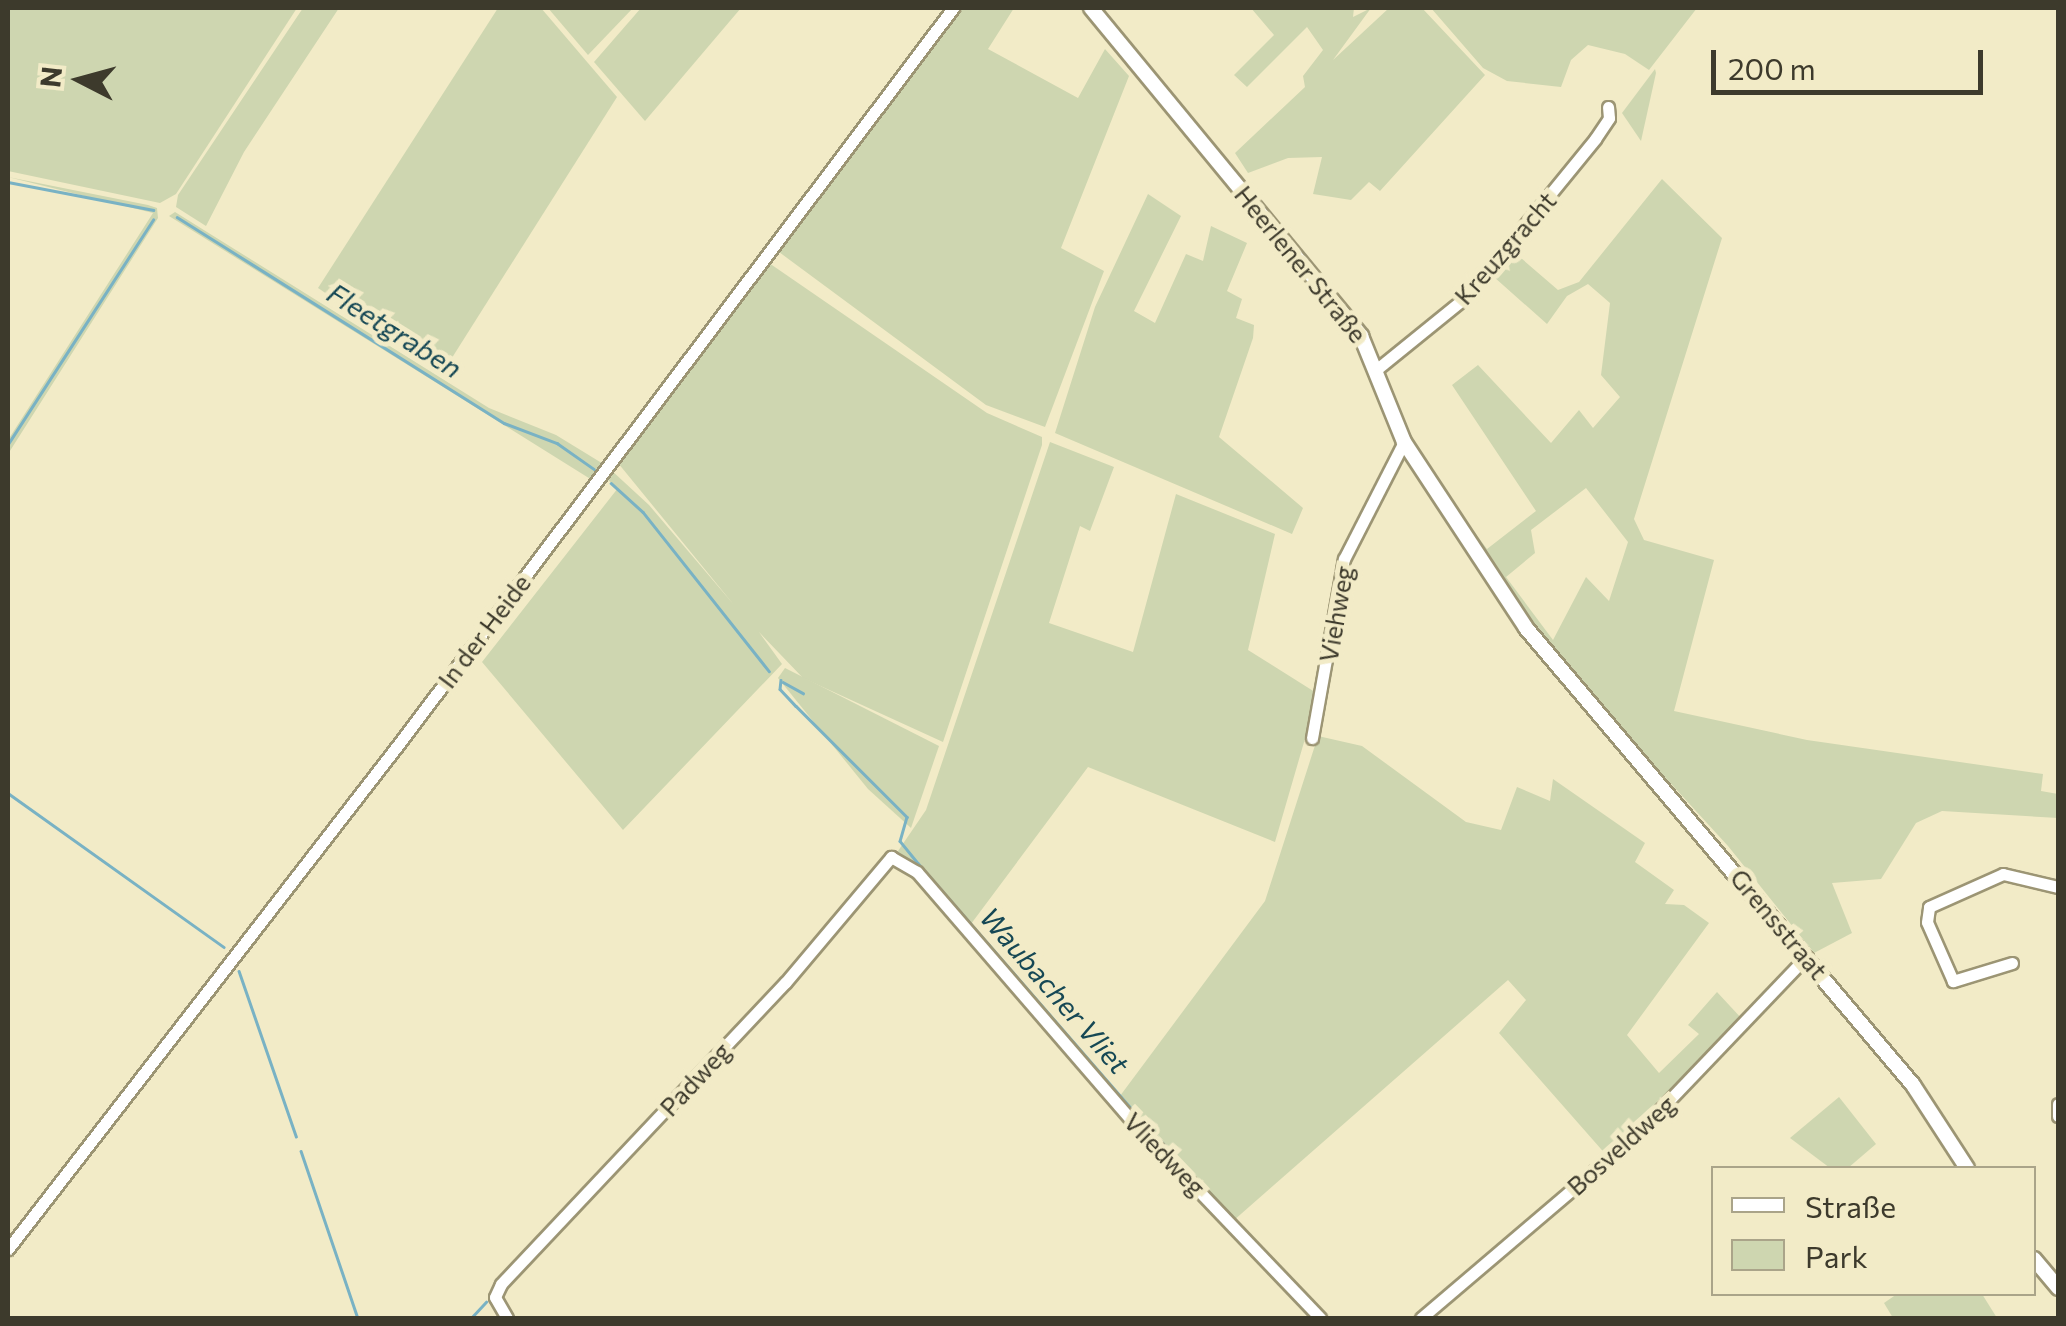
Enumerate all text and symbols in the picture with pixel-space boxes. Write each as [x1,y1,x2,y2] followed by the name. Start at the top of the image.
[30,30,130,130] north arrow
[1716,30,1988,92] scale bar
[1728,49,1816,86] text: 200 m
[32,65,68,89] text: N
[1229,180,1373,348] street label: Heerlener Straße
[1448,186,1562,310] street label: Kreuzgracht
[322,275,468,385] water label: Fleetgraben
[1313,564,1359,664] street label: Viehweg
[432,568,536,694] street label: In der Heide
[1724,863,1834,985] street label: Grensstraat
[974,900,1136,1080] water label: Waubacher Vliet
[654,1036,736,1122] street label: Padweg
[1561,1089,1681,1201] street label: Bosveldweg
[1118,1106,1212,1202] street label: Vliedweg
[1711,1166,2036,1296] legend
[1805,1187,1896,1224] text: Straße
[1805,1237,1868,1274] text: Park

